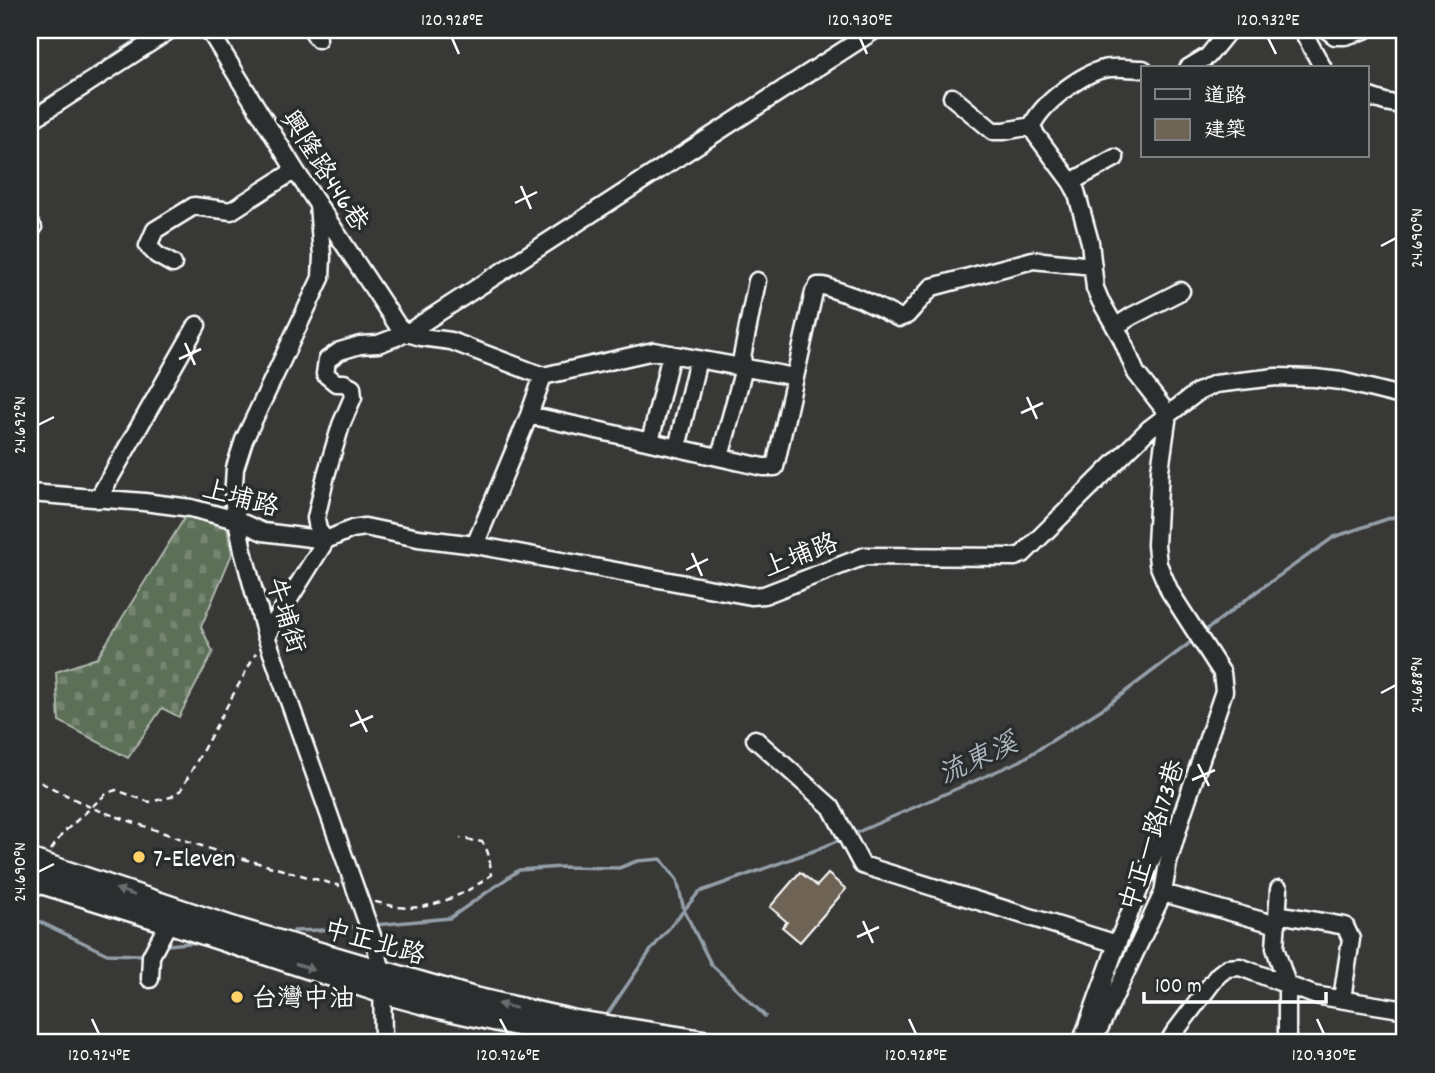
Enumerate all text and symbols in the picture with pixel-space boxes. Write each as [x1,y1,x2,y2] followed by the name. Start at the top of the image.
[421,9,483,34] text: 120.928°E
[828,9,892,34] text: 120.930°E
[1237,9,1299,34] text: 120.932°E
[1141,66,1368,158] legend
[1204,83,1246,113] text: 道路
[270,104,376,240] street label: 興隆路446巷
[1204,117,1246,147] text: 建築
[1406,208,1431,268] text: 24.690°N
[9,396,34,454] text: 24.692°N
[198,472,283,528] street label: 上埔路
[758,526,844,589] street label: 上埔路
[255,573,313,659] street label: 牛埔街
[1406,657,1431,713] text: 24.688°N
[933,725,1027,797] water label: 流東溪
[1112,756,1196,917] street label: 中正一路173巷
[9,842,34,902] text: 24.690°N
[153,842,236,879] place label: 7-Eleven
[131,849,147,865] marker: 7-Eleven
[114,886,135,897] one-way arrow
[319,912,429,976] street label: 中正北路
[1144,961,1326,1005] scale bar
[295,962,316,972] one-way arrow
[1155,973,1202,1003] text: 100 m
[251,982,355,1019] place label: 台灣中油
[229,989,245,1005] marker: 台灣中油
[496,1000,518,1011] one-way arrow
[68,1044,130,1069] text: 120.924°E
[476,1044,540,1069] text: 120.926°E
[885,1044,947,1069] text: 120.928°E
[1292,1044,1356,1069] text: 120.930°E

